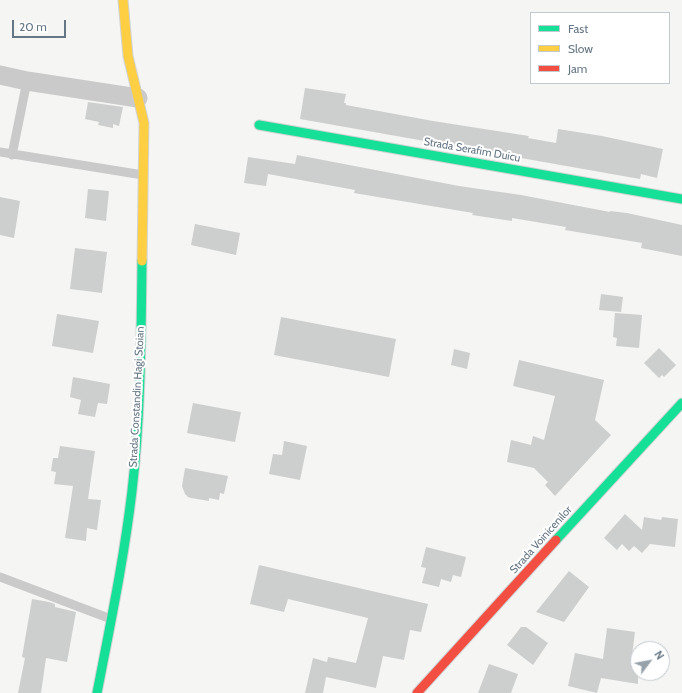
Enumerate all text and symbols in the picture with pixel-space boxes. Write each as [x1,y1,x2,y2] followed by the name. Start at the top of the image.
[14,12,68,38] scale bar
[530,12,670,84] legend
[19,19,47,34] text: 20 m
[568,21,588,36] text: Fast
[568,41,593,56] text: Slow
[568,61,587,76] text: Jam
[423,135,521,165] street label: Strada Serafim Duicu
[127,326,147,468] street label: Strada Constandin Hagi Stoian
[507,503,575,577] street label: Strada Voinicenilor
[630,641,670,681] north arrow
[651,648,667,662] text: N

